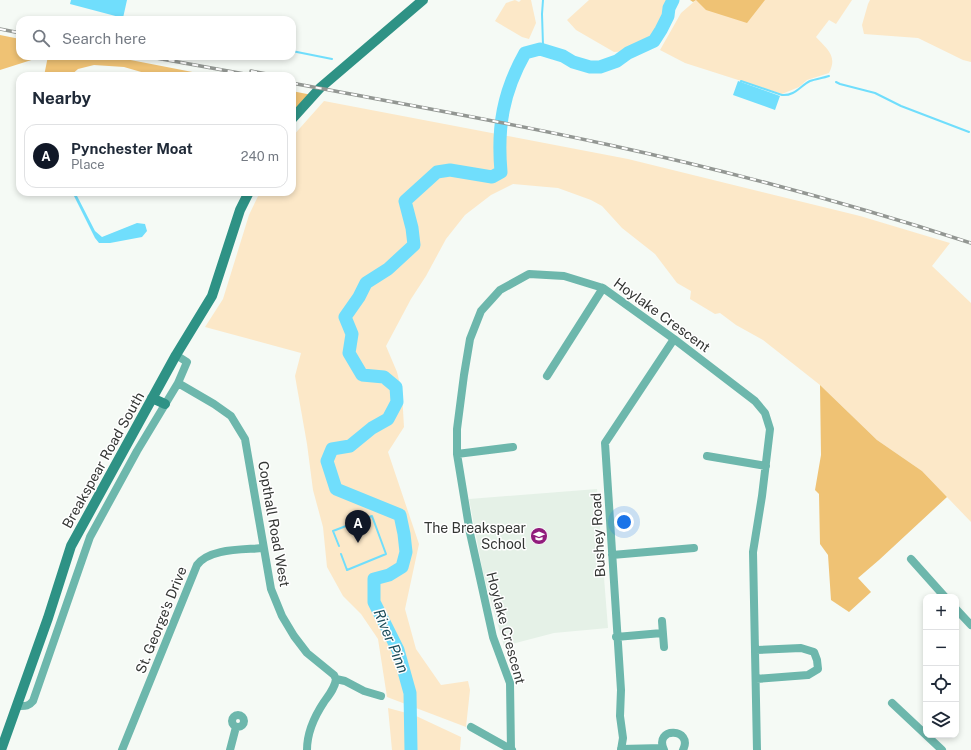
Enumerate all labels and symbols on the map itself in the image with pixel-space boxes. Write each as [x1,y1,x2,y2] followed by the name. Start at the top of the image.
[611,275,713,355] street label: Hoylake Crescent
[59,389,147,531] street label: Breakspear Road South
[255,460,293,588] street label: Copthall Road West
[588,492,608,578] street label: Bushey Road
[345,510,371,543] pin: A
[614,512,634,532] your location
[424,520,526,552] place label: The Breakspear School
[529,526,549,546] school or university icon: The Breakspear School
[132,564,190,676] street label: St. George's Drive
[483,570,529,686] street label: Hoylake Crescent
[370,606,412,675] water label: River Pinn

